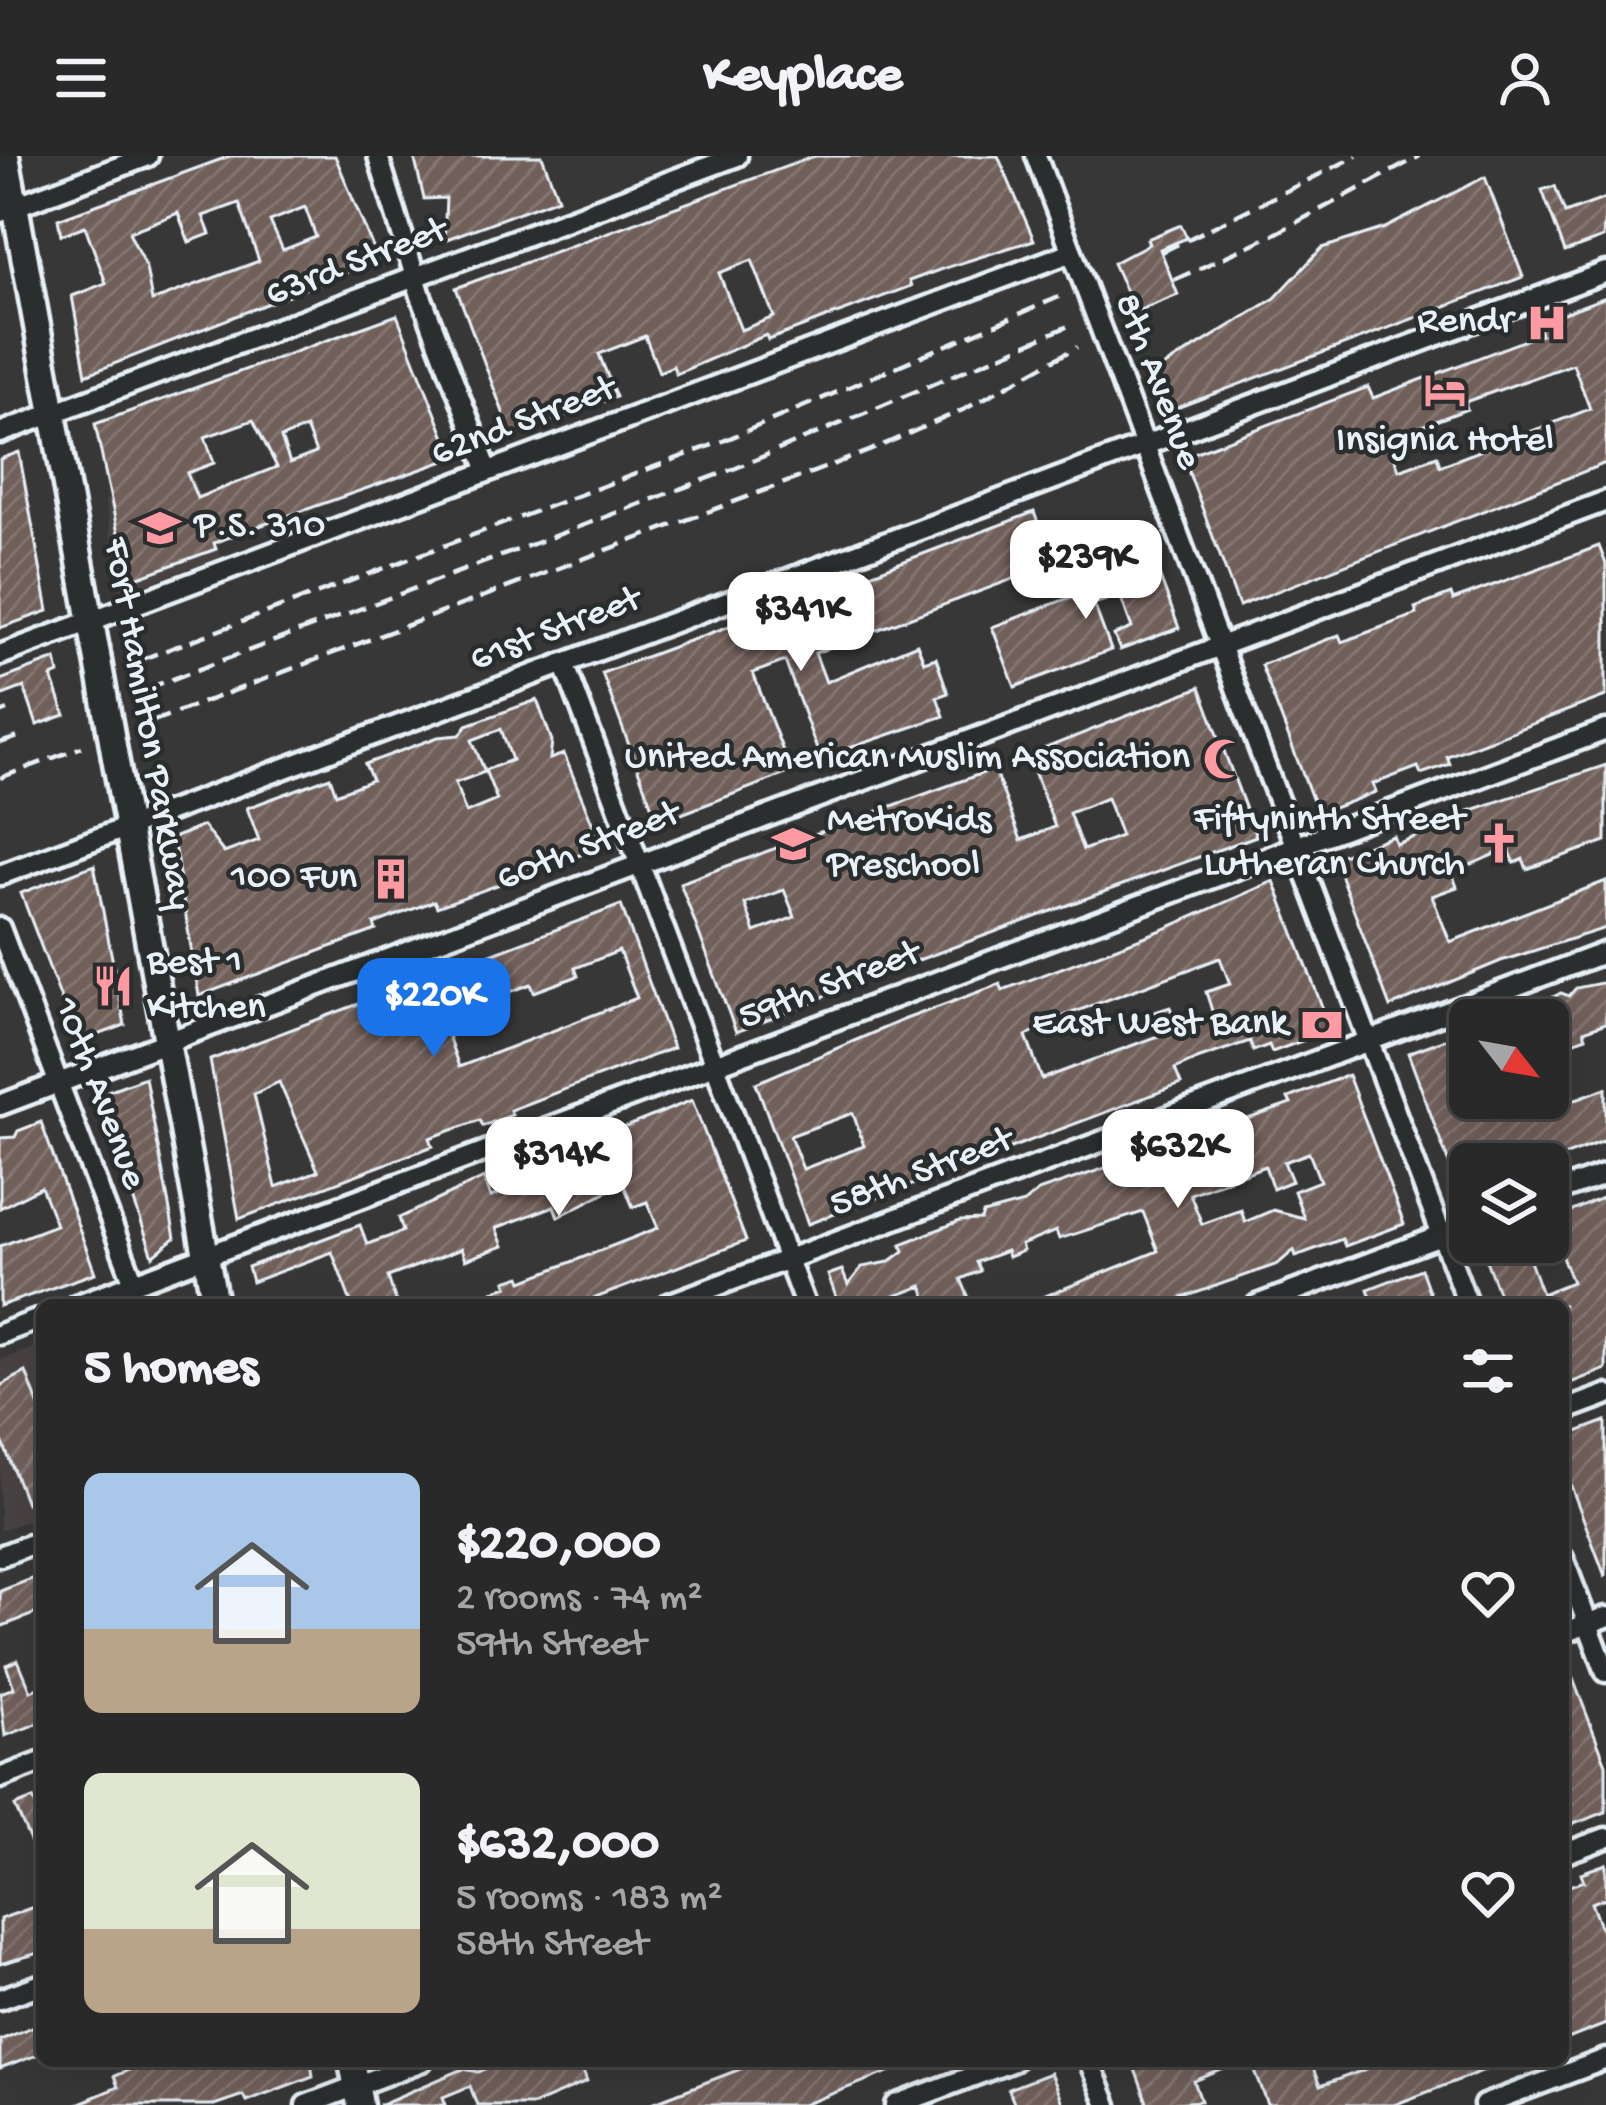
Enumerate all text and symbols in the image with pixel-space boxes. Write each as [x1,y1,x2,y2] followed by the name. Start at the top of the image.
[48,45,114,111] icon: menu
[1492,45,1558,111] icon: person
[704,46,902,110] text: Keyplace
[260,207,457,320] street label: 63rd Street
[1101,288,1211,477] street label: 8th Avenue
[1417,300,1516,346] place label: Rendr
[1524,300,1570,346] hospital icon: Rendr
[425,366,625,479] street label: 62nd Street
[1422,367,1468,413] hotel icon: Insignia Hotel
[1336,419,1554,465] place label: Insignia Hotel
[137,505,183,551] school or university icon: P.S. 310
[192,505,325,551] place label: P.S. 310
[1002,520,1170,622] pin: $239K
[90,533,201,914] street label: Fort Hamilton Parkway
[1037,536,1135,582] text: $239K
[717,572,885,674] pin: $341K
[464,576,651,685] street label: 61st Street
[754,588,848,634] text: $341K
[624,736,1190,782] place label: United American Muslim Association
[1201,736,1247,782] mosque icon: United American Muslim Association
[491,791,690,904] street label: 60th Street
[1193,798,1468,889] place label: Fiftyninth Street Lutheran Church
[825,799,993,890] place label: MetroKids Preschool
[1476,820,1522,866] church icon: Fiftyninth Street Lutheran Church
[770,821,816,867] school or university icon: MetroKids Preschool
[230,856,357,902] place label: 100 Fun
[368,856,414,902] building icon: 100 Fun
[733,930,930,1043] street label: 59th Street
[146,941,266,1032] place label: Best 1 Kitchen
[350,958,518,1060] pin: $220K
[90,963,136,1009] restaurant icon: Best 1 Kitchen
[384,974,484,1020] text: $220K
[40,991,156,1197] street label: 10th Avenue
[1449,999,1569,1119] north arrow
[1449,999,1569,1263] map controls
[1032,1002,1292,1048] place label: East West Bank
[1299,1002,1345,1048] bank icon: East West Bank
[1094,1109,1262,1211] pin: $632K
[475,1117,643,1219] pin: $314K
[824,1117,1023,1230] street label: 58th Street
[1129,1125,1227,1171] text: $632K
[512,1133,606,1179] text: $314K
[1449,1143,1569,1263] button: layers
[1455,1338,1521,1404] icon: filters
[84,1341,258,1401] text: 5 homes
[456,1517,661,1577] text: $220,000
[180,1521,324,1665] icon: home
[1455,1560,1521,1626] icon: heart
[456,1577,703,1623] text: 2 rooms · 74 m²
[456,1623,646,1669] text: 59th Street
[456,1817,659,1877] text: $632,000
[180,1821,324,1965] icon: home
[1455,1860,1521,1926] icon: heart
[456,1877,723,1923] text: 5 rooms · 183 m²
[456,1923,648,1969] text: 58th Street

